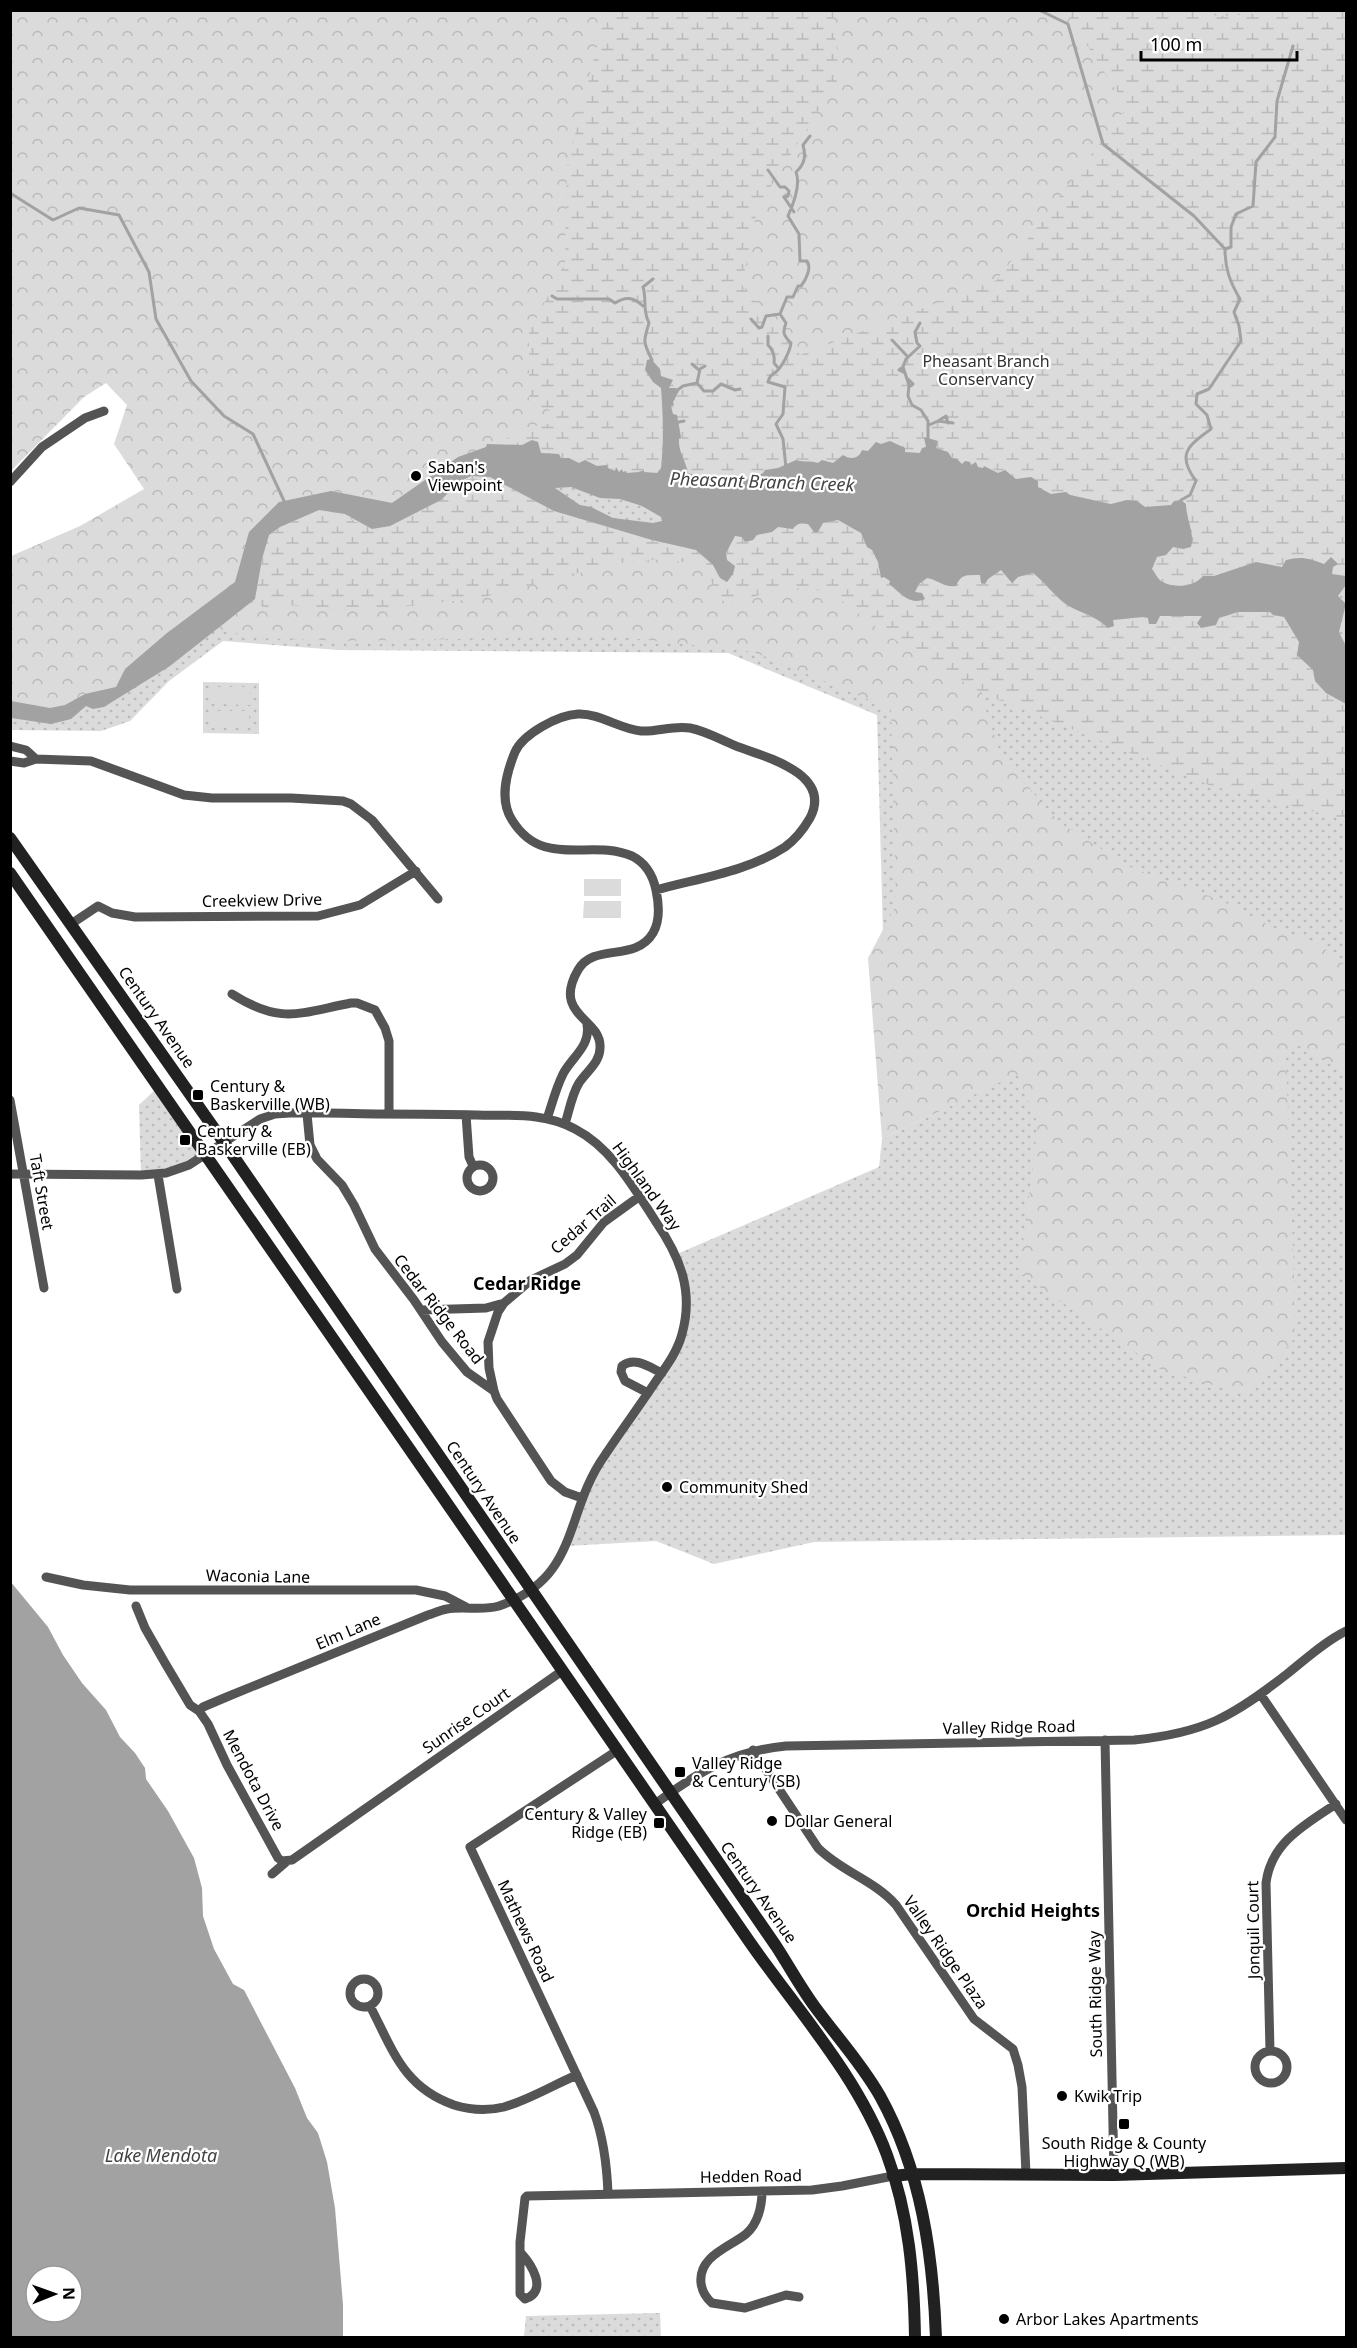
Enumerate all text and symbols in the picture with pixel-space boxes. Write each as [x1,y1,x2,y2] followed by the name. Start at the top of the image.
[1141,24,1297,62] scale bar
[1150,32,1202,56] text: 100 m
[922,350,1050,390] park label: Pheasant Branch Conservancy
[428,456,503,496] place label: Saban's Viewpoint
[669,466,856,496] water label: Pheasant Branch Creek
[409,469,423,483] marker: Saban's Viewpoint
[202,888,322,912] street label: Creekview Drive
[114,962,200,1072] street label: Century Avenue
[210,1075,330,1115] place label: Century & Baskerville (WB)
[191,1088,205,1102] marker: Century & Baskerville (WB)
[197,1120,311,1160] place label: Century & Baskerville (EB)
[178,1133,192,1147] marker: Century & Baskerville (EB)
[607,1137,687,1235] street label: Highland Way
[25,1152,60,1232] street label: Taft Street
[545,1189,621,1259] street label: Cedar Trail
[389,1249,489,1369] street label: Cedar Ridge Road
[473,1271,581,1295] district label: Cedar Ridge
[441,1436,527,1548] street label: Century Avenue
[679,1476,808,1498] place label: Community Shed
[660,1480,674,1494] marker: Community Shed
[206,1564,310,1588] street label: Waconia Lane
[312,1608,384,1654] street label: Elm Lane
[418,1682,514,1758] street label: Sunrise Court
[942,1715,1076,1739] street label: Valley Ridge Road
[218,1726,290,1834] street label: Mendota Drive
[692,1752,800,1792] place label: Valley Ridge & Century (SB)
[673,1765,687,1779] marker: Valley Ridge & Century (SB)
[524,1803,648,1843] place label: Century & Valley Ridge (EB)
[784,1810,892,1832] place label: Dollar General
[765,1814,779,1828] marker: Dollar General
[652,1816,666,1830] marker: Century & Valley Ridge (EB)
[716,1837,802,1947] street label: Century Avenue
[493,1876,559,1986] street label: Mathews Road
[1241,1881,1265,1981] street label: Jonquil Court
[899,1891,993,2013] street label: Valley Ridge Plaza
[966,1898,1100,1922] district label: Orchid Heights
[1083,1930,1107,2058] street label: South Ridge Way
[1074,2085,1142,2107] place label: Kwik Trip
[1055,2089,1069,2103] marker: Kwik Trip
[1117,2117,1131,2131] marker: South Ridge & County Highway Q (WB)
[1042,2132,1207,2172] place label: South Ridge & County Highway Q (WB)
[105,2143,217,2167] water label: Lake Mendota
[700,2164,802,2188] street label: Hedden Road
[24,2264,84,2324] north arrow
[58,2287,80,2300] text: N
[1016,2308,1199,2330] place label: Arbor Lakes Apartments
[997,2312,1011,2326] marker: Arbor Lakes Apartments

